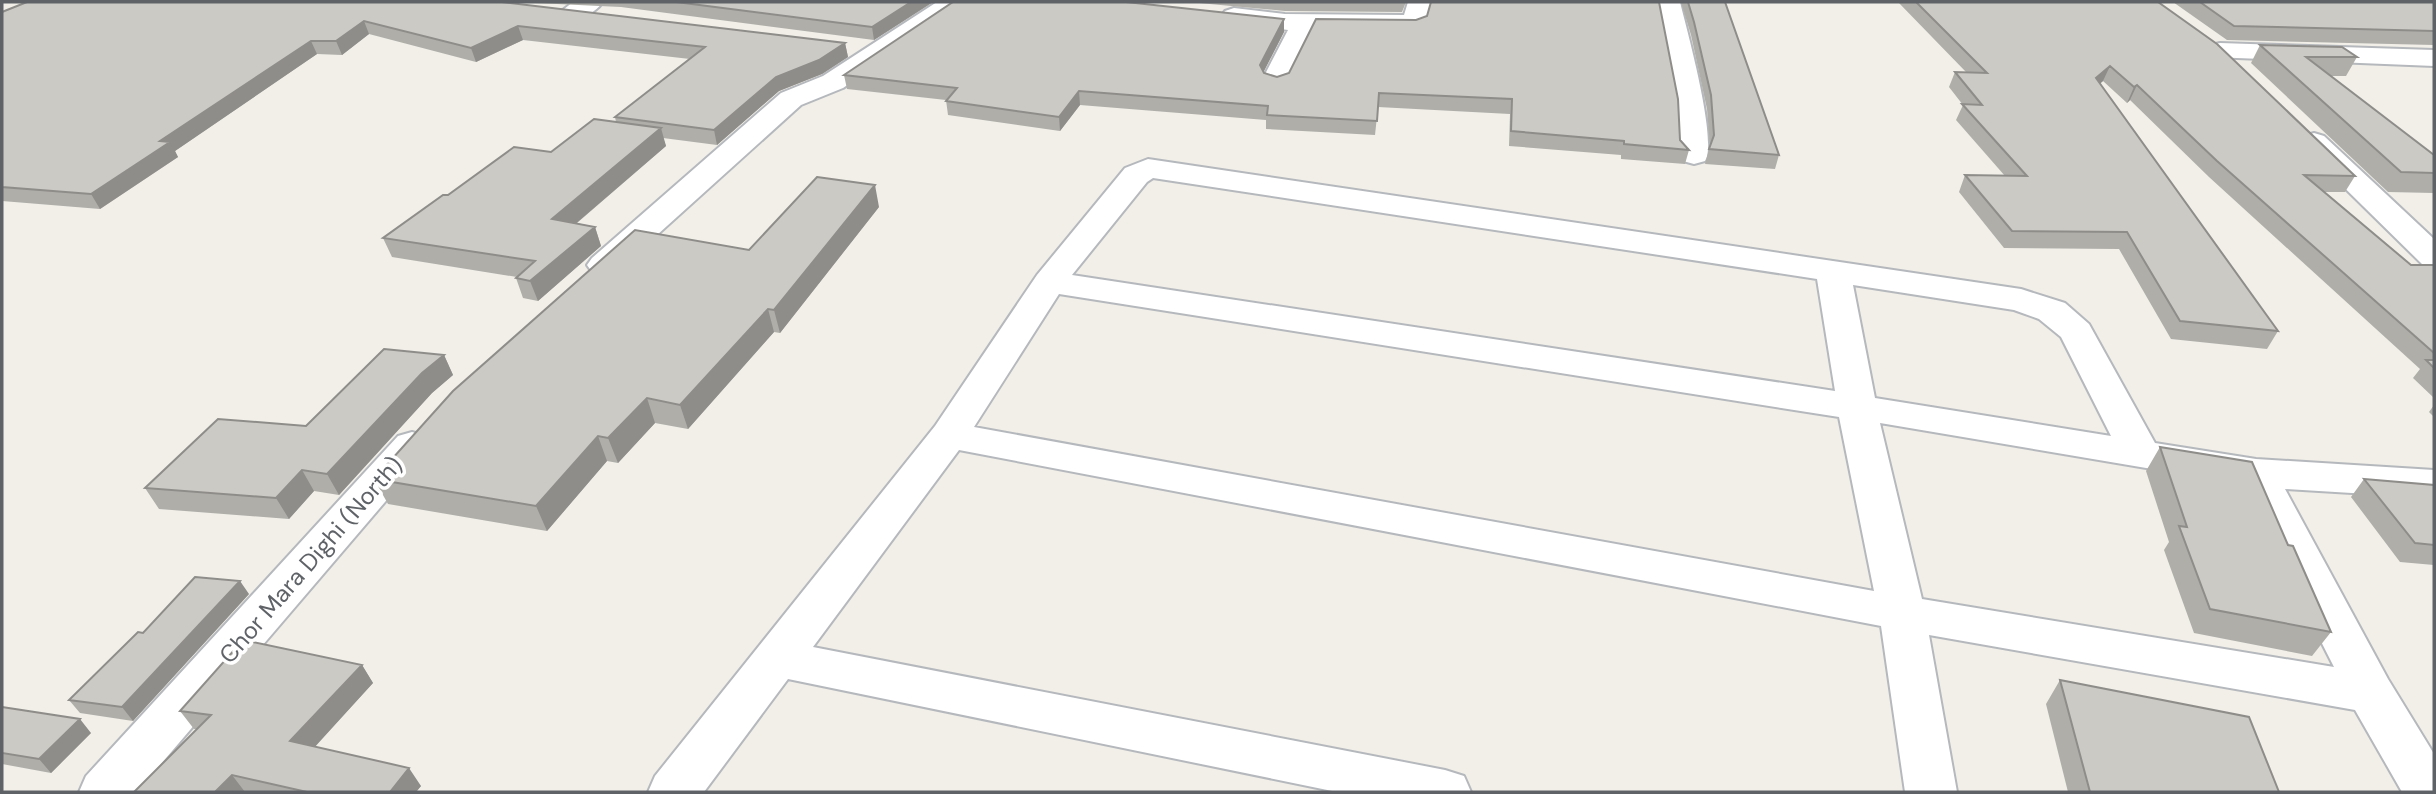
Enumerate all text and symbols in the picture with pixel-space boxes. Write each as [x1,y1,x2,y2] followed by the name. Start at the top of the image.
[212,450,409,670] street label: Chor Mara Dighi (North)

